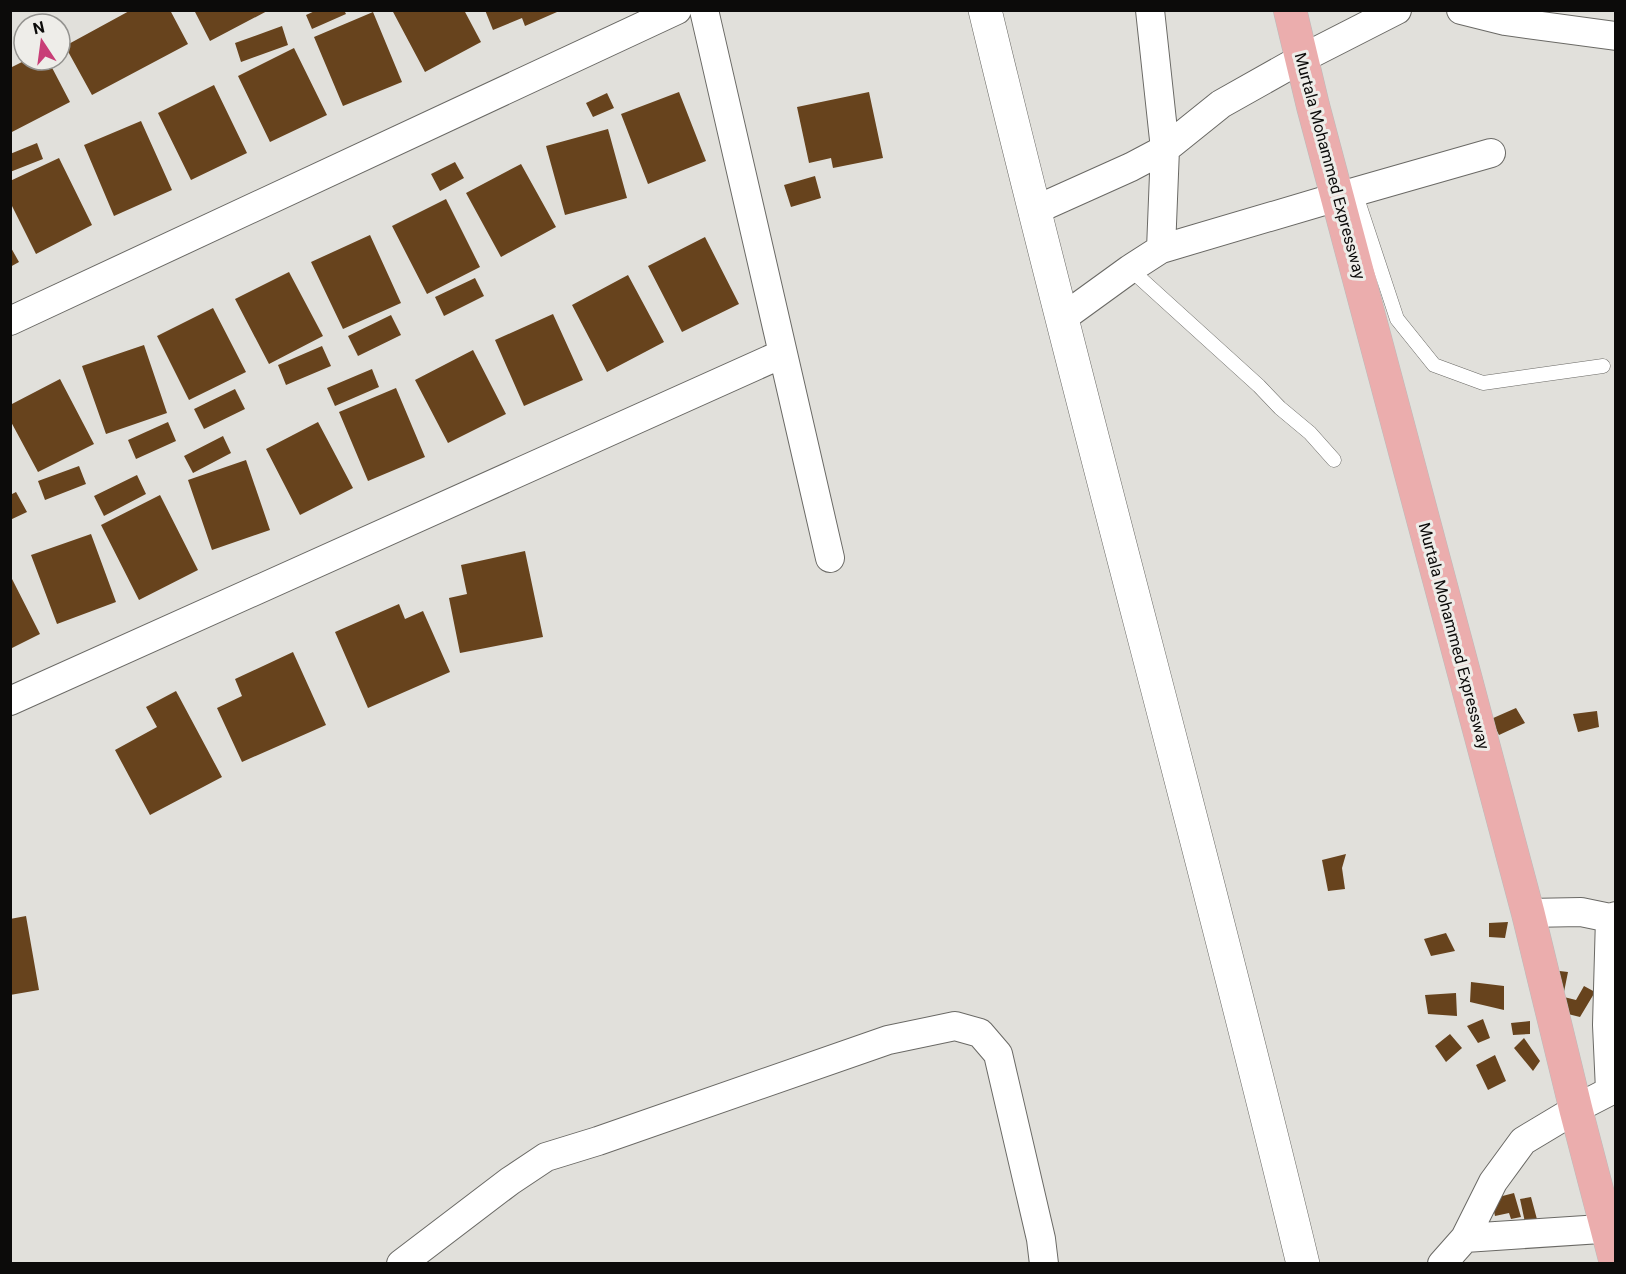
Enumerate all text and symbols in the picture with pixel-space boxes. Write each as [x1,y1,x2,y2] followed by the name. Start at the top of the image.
[12,12,72,72] north arrow
[31,17,46,38] text: N
[1291,51,1370,282] street label: Murtala Mohammed Expressway
[1415,521,1494,752] street label: Murtala Mohammed Expressway

